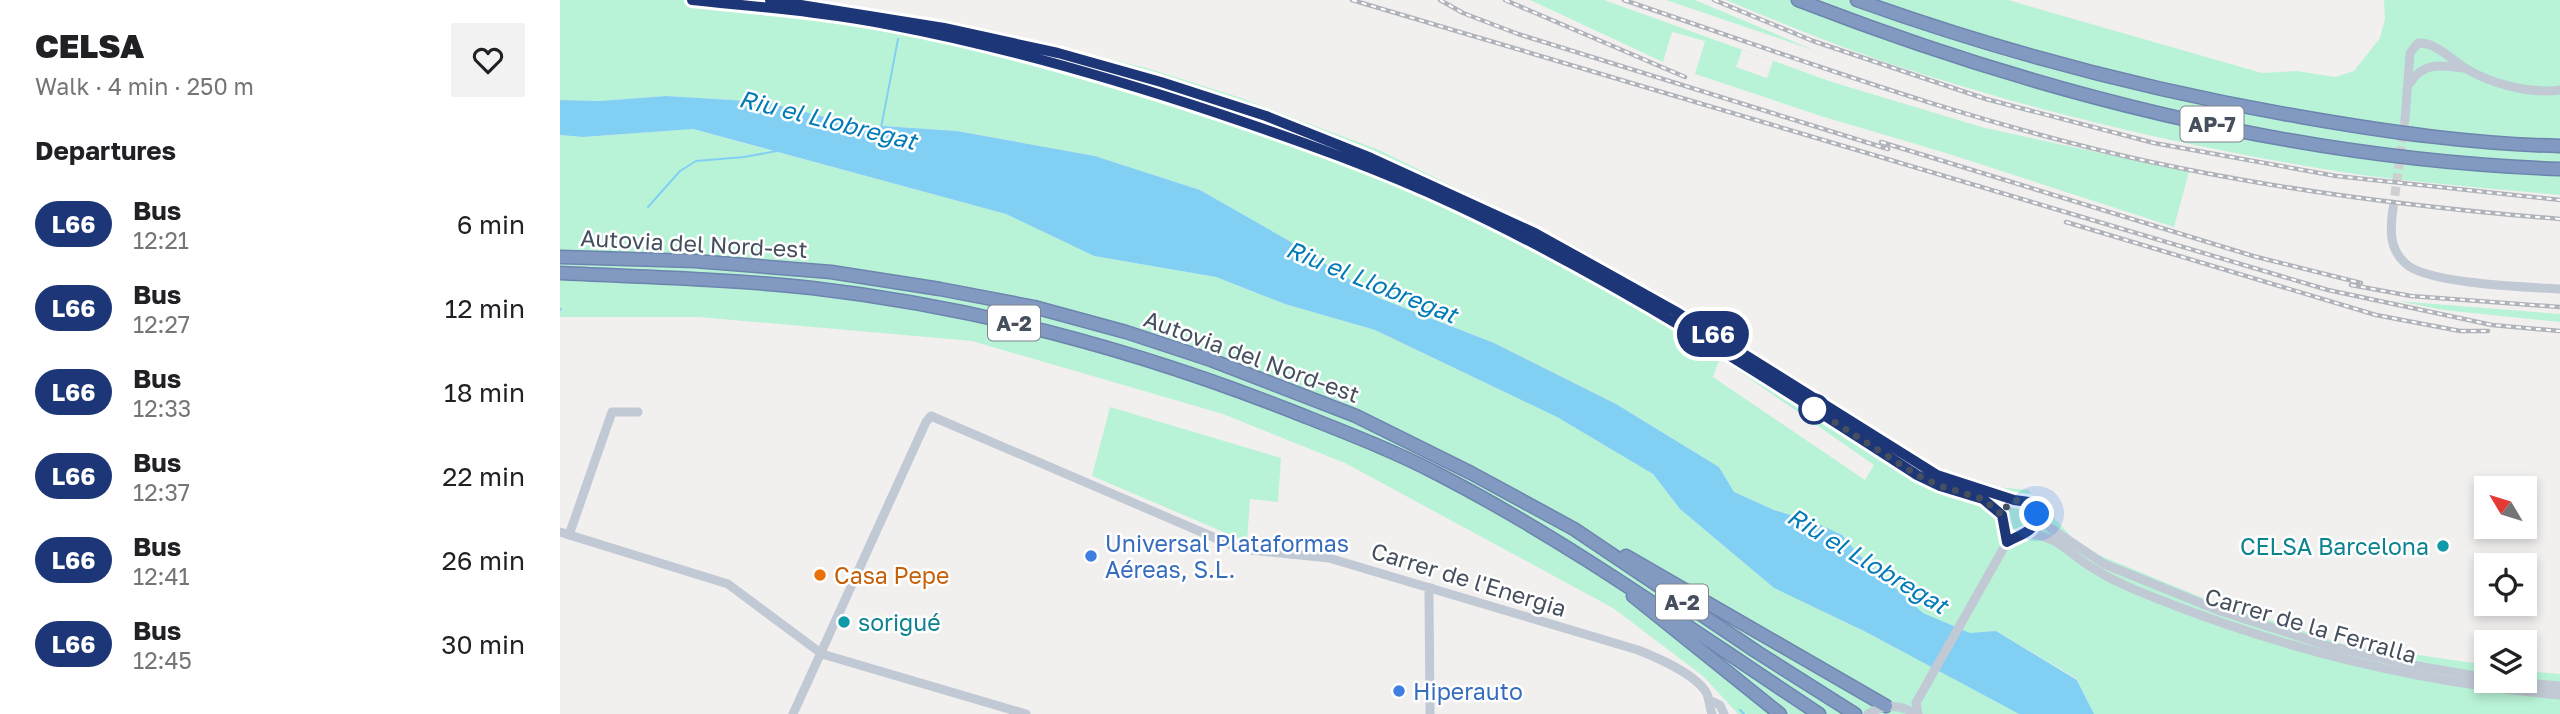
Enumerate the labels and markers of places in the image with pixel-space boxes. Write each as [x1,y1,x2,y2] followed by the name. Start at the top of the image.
[1799,394,1829,424] unlabelled marker
[1105,529,1349,583] place label: Universal Plataformas Aéreas, S.L.
[2240,532,2429,560] place label: CELSA Barcelona
[2435,538,2451,554] marker: CELSA Barcelona
[1083,548,1099,564] marker: Universal Plataformas Aéreas, S.L.
[834,561,949,589] place label: Casa Pepe
[812,567,828,583] marker: Casa Pepe
[858,608,941,636] place label: sorigué
[836,614,852,630] marker: sorigué
[1413,677,1523,705] place label: Hiperauto
[1391,683,1407,699] marker: Hiperauto

